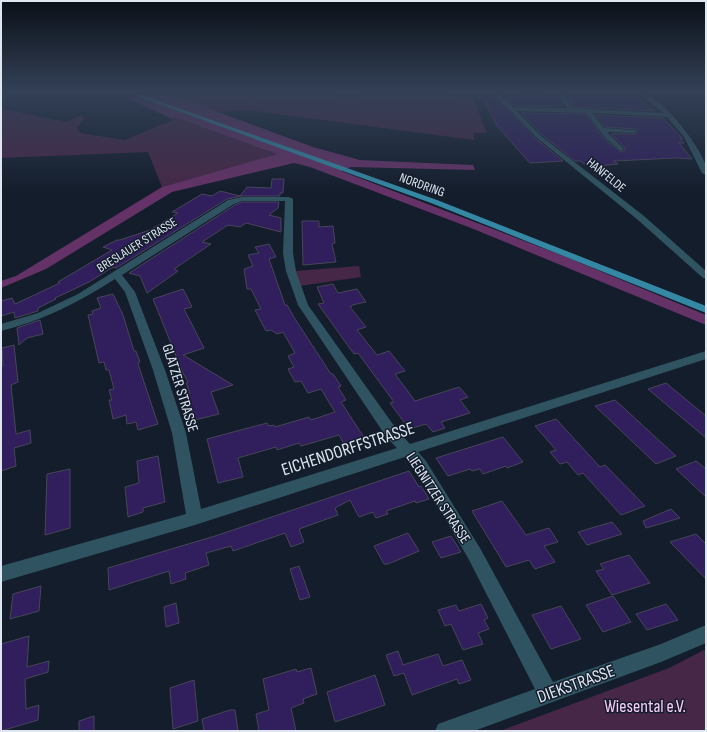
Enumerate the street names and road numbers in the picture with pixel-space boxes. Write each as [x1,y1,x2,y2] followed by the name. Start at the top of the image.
[583,154,629,196] street label: HANFELDE
[397,169,447,201] street label: NORDRING
[94,214,180,276] street label: BRESLAUER STRASSE
[158,342,202,434] street label: GLATZER STRASSE
[279,418,417,480] street label: EICHENDORFFSTRASSE
[401,449,475,547] street label: LIEGNITZER STRASSE
[534,660,618,708] street label: DIEKSTRASSE

